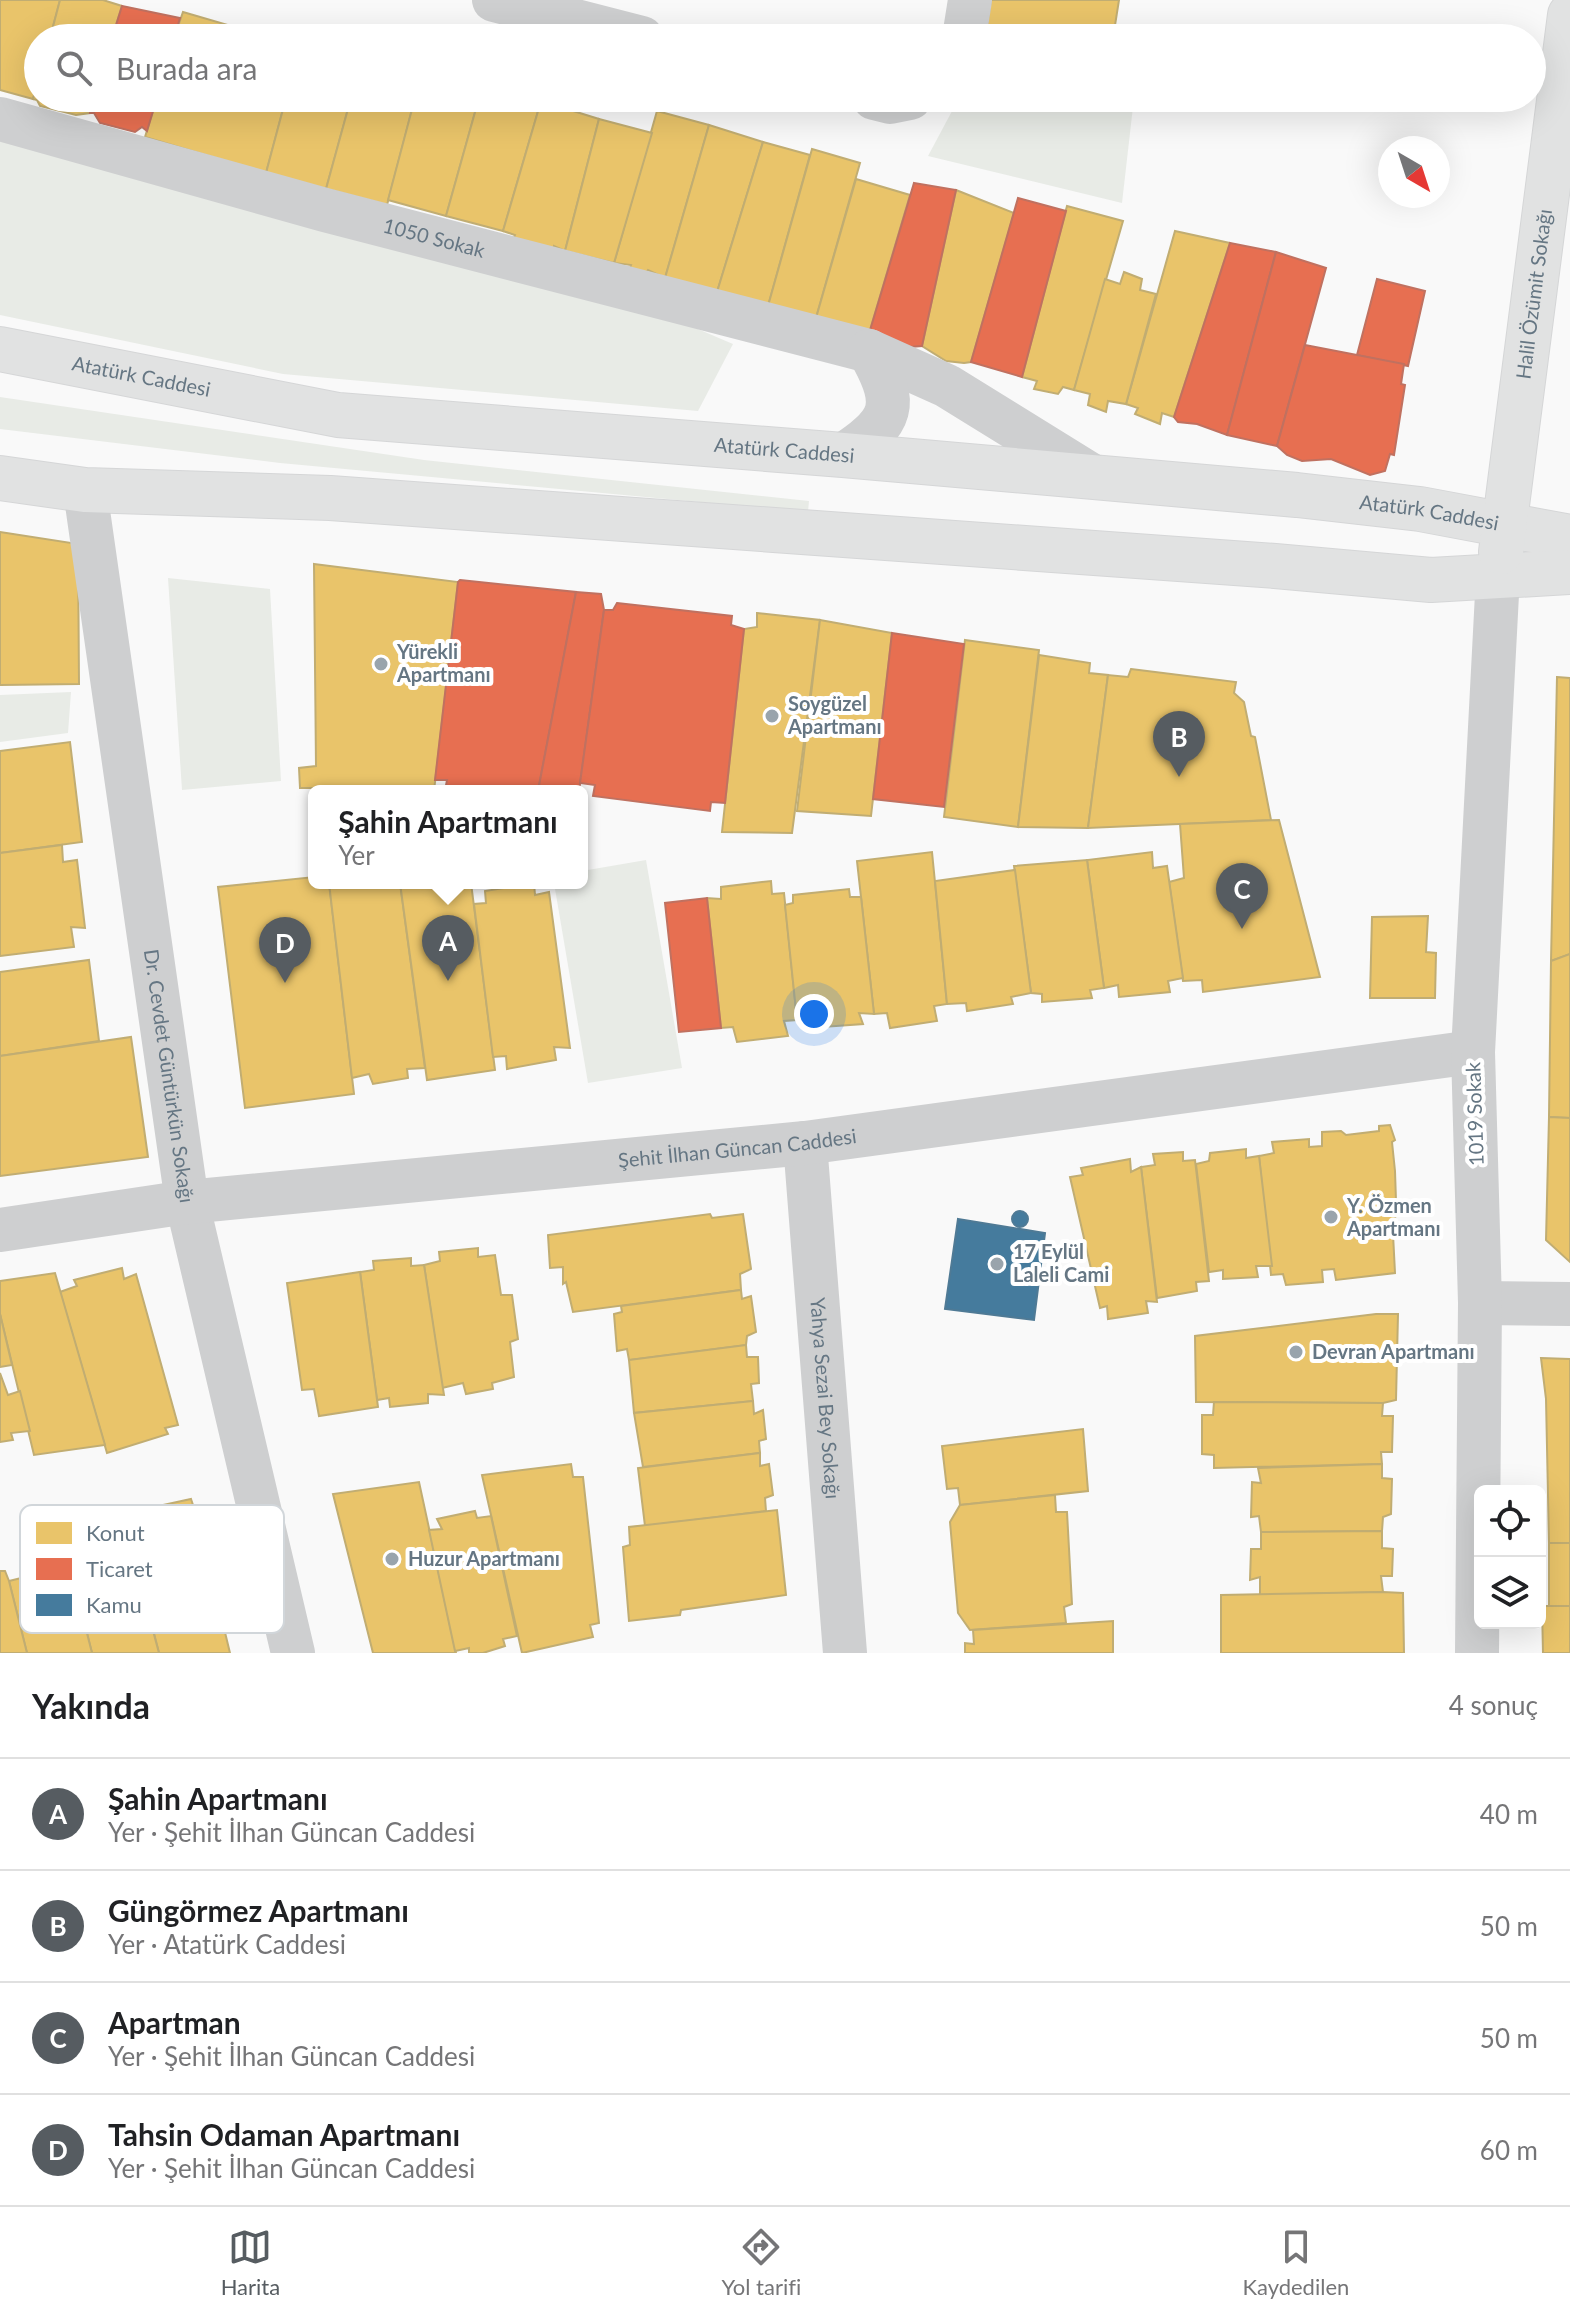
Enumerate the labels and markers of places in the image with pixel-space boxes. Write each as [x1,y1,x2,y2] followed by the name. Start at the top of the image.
[396,639,491,686] place label: Yürekli Apartmanı
[372,655,390,673] marker: Yürekli Apartmanı
[787,691,882,738] place label: Soygüzel Apartmanı
[763,707,781,725] marker: Soygüzel Apartmanı
[1153,711,1205,777] pin: B
[1216,863,1268,929] pin: C
[422,915,474,981] pin: A
[259,917,311,983] pin: D
[1346,1193,1441,1240] place label: Y. Özmen Apartmanı
[1322,1208,1340,1226] marker: Y. Özmen Apartmanı
[1013,1239,1109,1286] place label: 17 Eylül Laleli Cami
[988,1255,1006,1273] marker: 17 Eylül Laleli Cami
[1312,1339,1475,1363] place label: Devran Apartmanı
[1287,1343,1305,1361] marker: Devran Apartmanı
[408,1546,560,1570] place label: Huzur Apartmanı
[383,1550,401,1568] marker: Huzur Apartmanı

